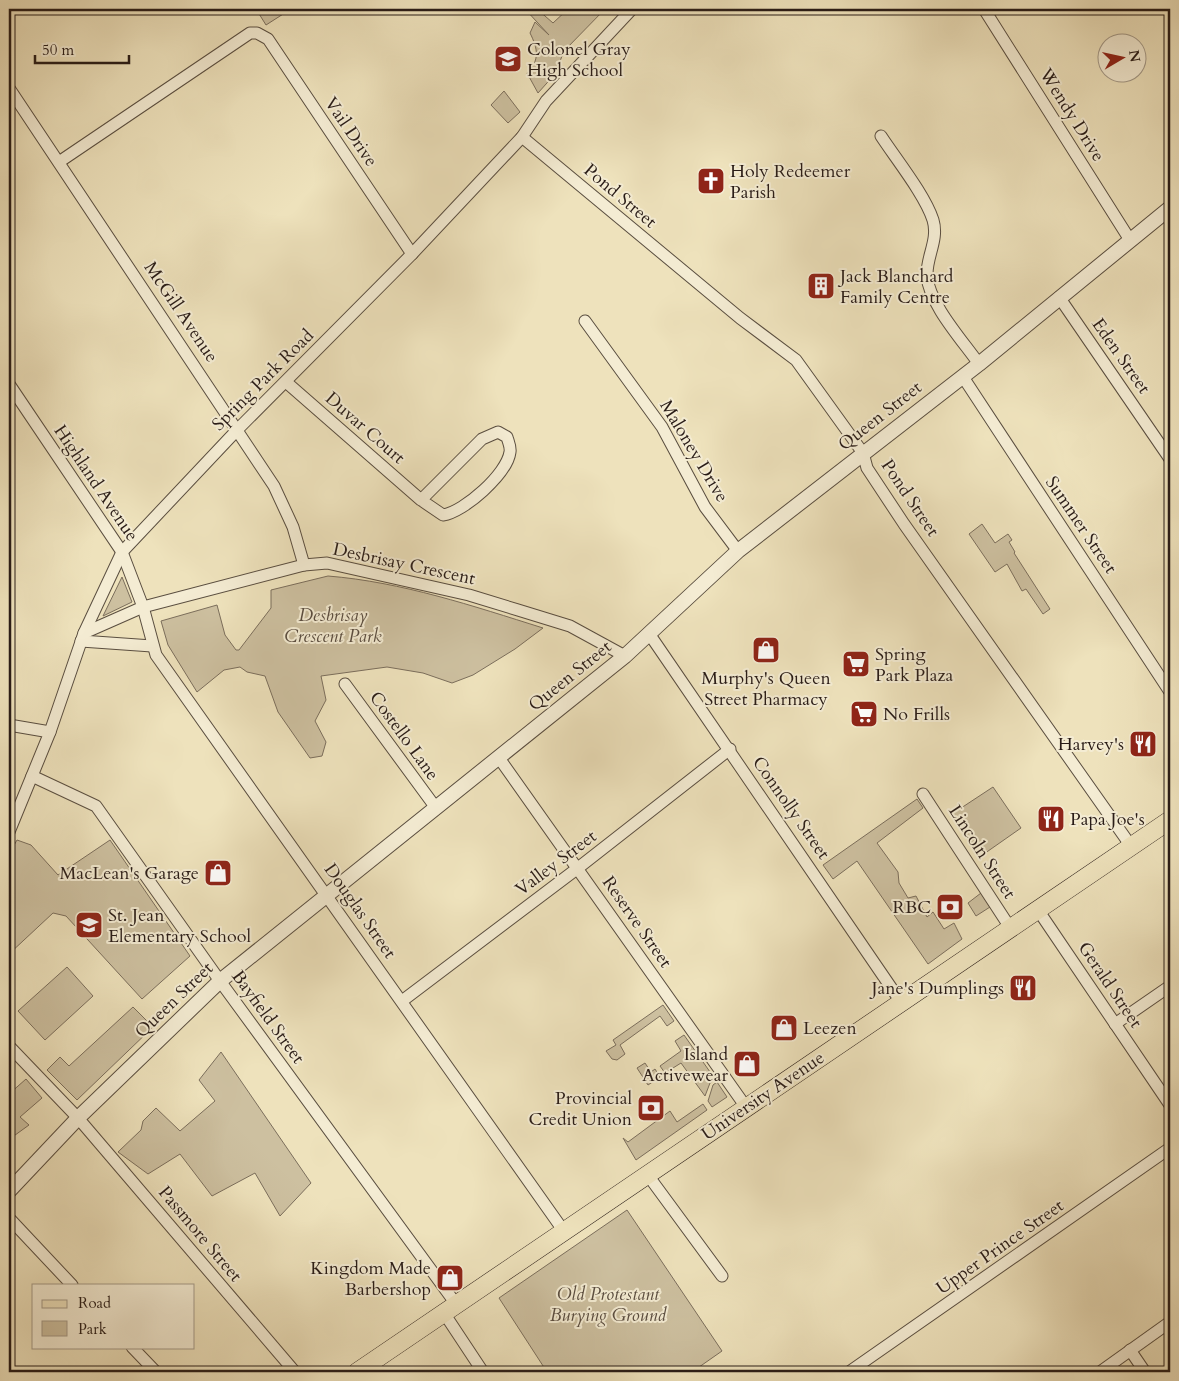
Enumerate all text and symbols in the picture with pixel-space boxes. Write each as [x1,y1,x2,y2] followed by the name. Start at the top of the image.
[35,32,129,64] scale bar
[1096,32,1146,82] north arrow
[527,37,631,83] place label: Colonel Gray High School
[42,40,74,60] text: 50 m
[493,44,523,74] school or university icon: Colonel Gray High School
[1124,49,1145,64] text: N
[1033,63,1111,166] street label: Wendy Drive
[319,92,383,172] street label: Vail Drive
[578,158,662,234] street label: Pond Street
[730,159,851,205] place label: Holy Redeemer Parish
[696,166,726,196] church icon: Holy Redeemer Parish
[138,257,224,367] street label: McGill Avenue
[837,264,954,310] place label: Jack Blanchard Family Centre
[806,271,836,301] building icon: Jack Blanchard Family Centre
[1086,313,1156,399] street label: Eden Street
[207,323,320,436] street label: Spring Park Road
[833,375,927,457] street label: Queen Street
[320,386,411,470] street label: Duvar Court
[654,395,734,507] street label: Maloney Drive
[48,420,144,546] street label: Highland Avenue
[875,454,945,542] street label: Pond Street
[1039,471,1123,579] street label: Summer Street
[330,537,478,591] street label: Desbrisay Crescent
[284,603,382,649] park label: Desbrisay Crescent Park
[523,635,617,717] street label: Queen Street
[751,635,781,665] shop icon: Murphy's Queen Street Pharmacy
[875,642,953,688] place label: Spring Park Plaza
[841,649,871,679] supermarket icon: Spring Park Plaza
[701,666,831,712] place label: Murphy's Queen Street Pharmacy
[363,687,445,785] street label: Costello Lane
[849,699,879,729] supermarket icon: No Frills
[883,702,950,727] place label: No Frills
[1128,729,1158,759] restaurant icon: Harvey's
[1058,732,1124,757] place label: Harvey's
[746,751,836,865] street label: Connolly Street
[942,800,1022,904] street label: Lincoln Street
[1036,804,1066,834] restaurant icon: Papa Joe's
[1070,807,1145,832] place label: Papa Joe's
[510,824,602,902] street label: Valley Street
[203,858,233,888] shop icon: MacLean's Garage
[318,858,402,964] street label: Douglas Street
[59,861,199,886] place label: MacLean's Garage
[596,871,678,973] street label: Reserve Street
[935,892,965,922] bank icon: RBC
[893,895,931,920] place label: RBC
[108,903,251,949] place label: St. Jean Elementary School
[74,910,104,940] school or university icon: St. Jean Elementary School
[1072,937,1148,1033] street label: Gerald Street
[129,956,219,1044] street label: Queen Street
[226,965,311,1069] street label: Bayfield Street
[1008,973,1038,1003] restaurant icon: Jane's Dumplings
[868,976,1004,1001] place label: Jane's Dumplings
[769,1013,799,1043] shop icon: Leezen
[803,1016,857,1041] place label: Leezen
[642,1042,728,1088] place label: Island Activewear
[697,1046,829,1146] street label: University Avenue
[732,1049,762,1079] shop icon: Island Activewear
[528,1086,633,1132] place label: Provincial Credit Union
[636,1093,666,1123] bank icon: Provincial Credit Union
[152,1181,248,1288] street label: Passmore Street
[931,1193,1069,1300] street label: Upper Prince Street
[310,1256,431,1302] place label: Kingdom Made Barbershop
[435,1263,465,1293] shop icon: Kingdom Made Barbershop
[550,1282,668,1328] park label: Old Protestant Burying Ground
[32,1284,195,1348] legend
[78,1293,111,1313] text: Road
[78,1319,107,1339] text: Park

